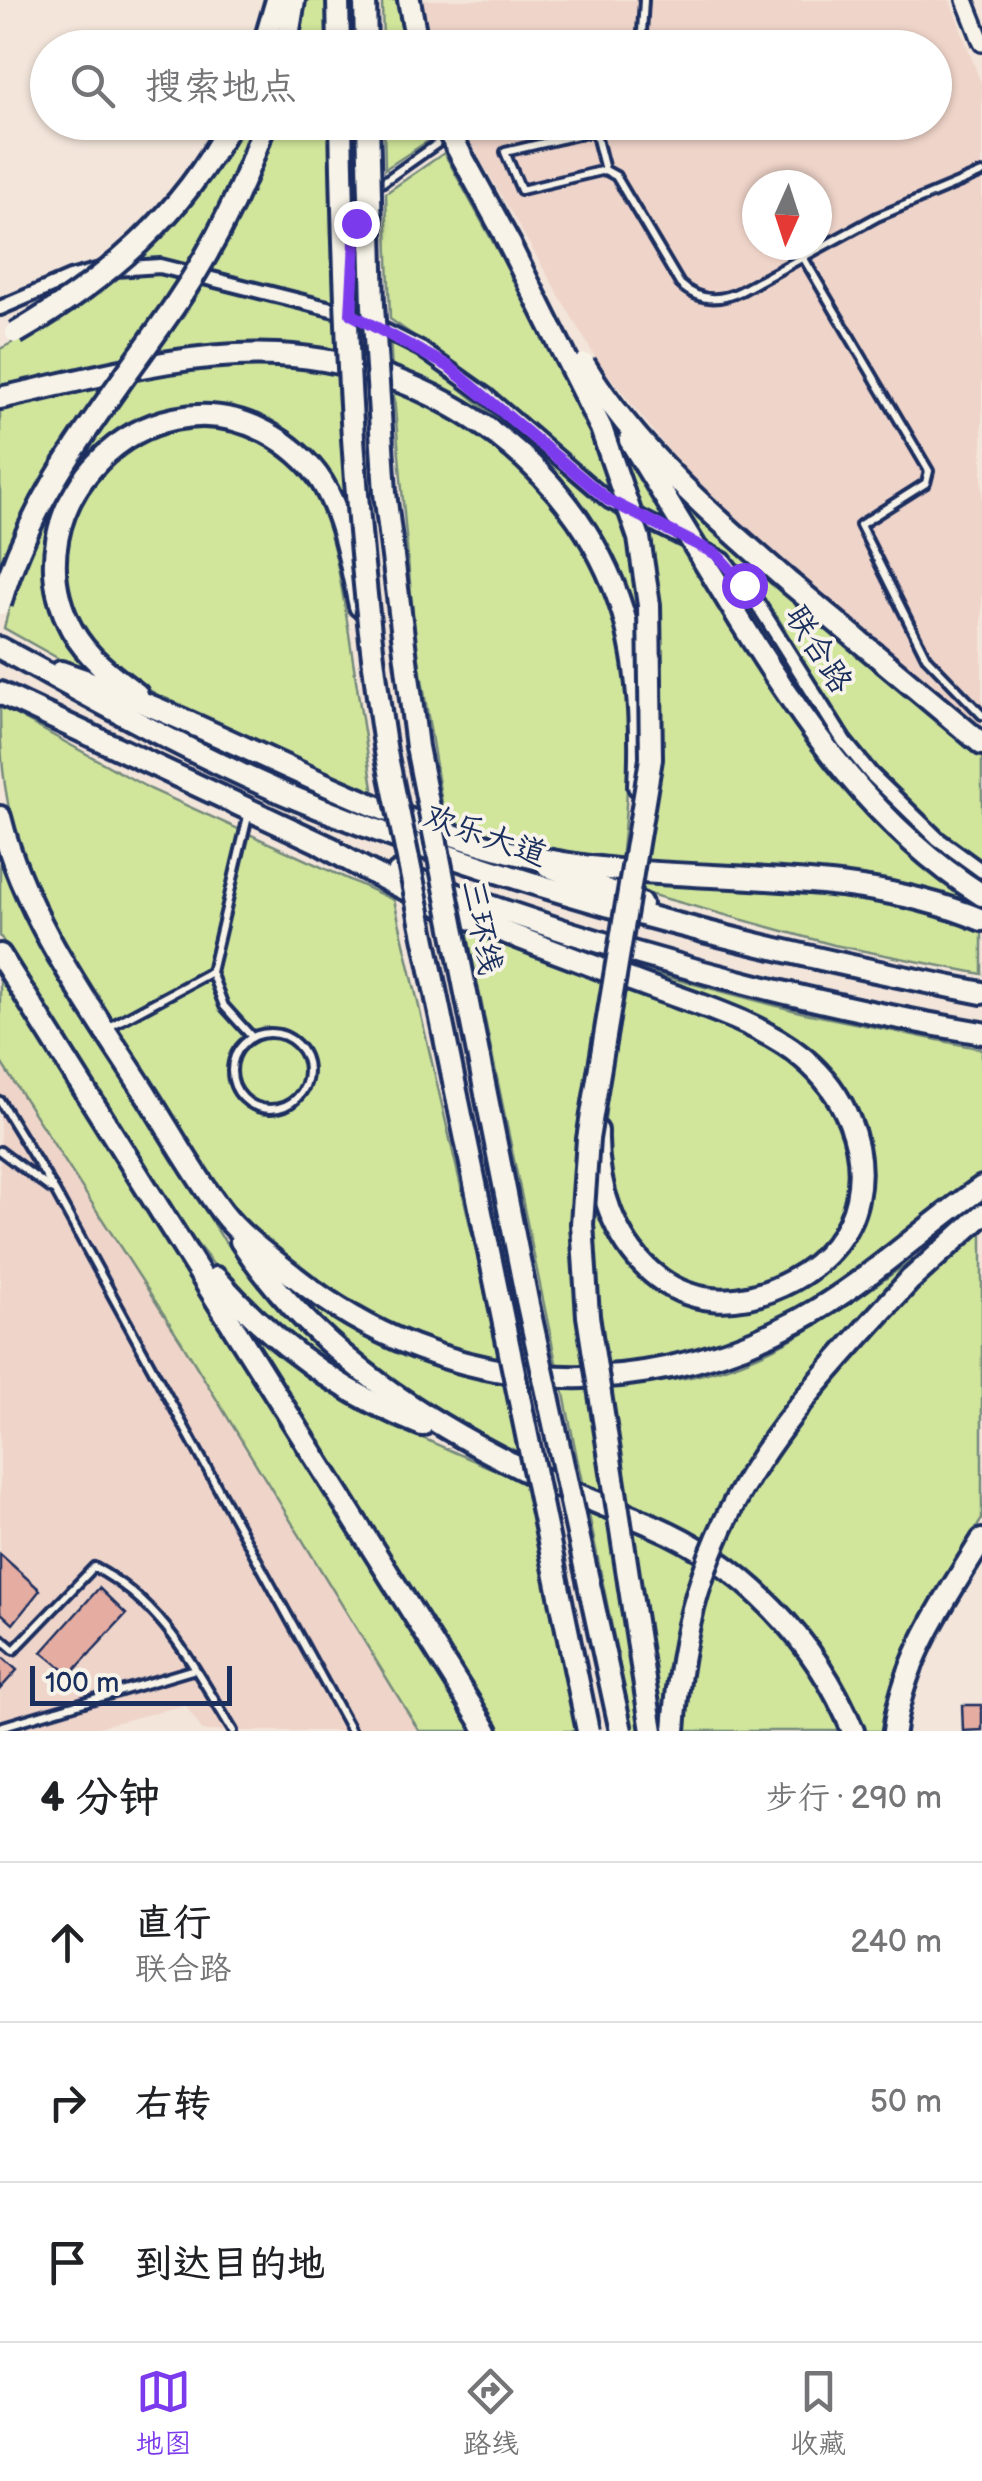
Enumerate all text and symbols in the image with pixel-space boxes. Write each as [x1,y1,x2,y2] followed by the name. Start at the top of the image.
[30,30,952,140] search box
[65,58,120,113] icon: search
[145,65,297,110] text: 搜索地点
[742,170,832,260] north arrow
[334,201,380,247] route end
[722,563,768,609] route start
[776,599,860,701] street label: 联合路
[418,797,552,875] street label: 欢乐大道
[453,876,509,978] street label: 三环线
[30,1661,232,1706] scale bar
[45,1667,119,1700] text: 100 m
[40,1773,160,1824] text: 4 分钟
[766,1779,942,1818] text: 步行 · 290 m
[135,1901,211,1946] text: 直行
[40,1915,95,1970] icon: ahead
[850,1923,942,1962] text: 240 m
[135,1950,231,1989] text: 联合路
[40,2075,95,2130] icon: right
[135,2082,211,2127] text: 右转
[870,2083,942,2122] text: 50 m
[40,2235,95,2290] icon: arrive
[135,2242,325,2287] text: 到达目的地
[136,2364,192,2461] tab: 地图
[463,2364,519,2461] tab: 路线
[790,2364,846,2461] tab: 收藏

